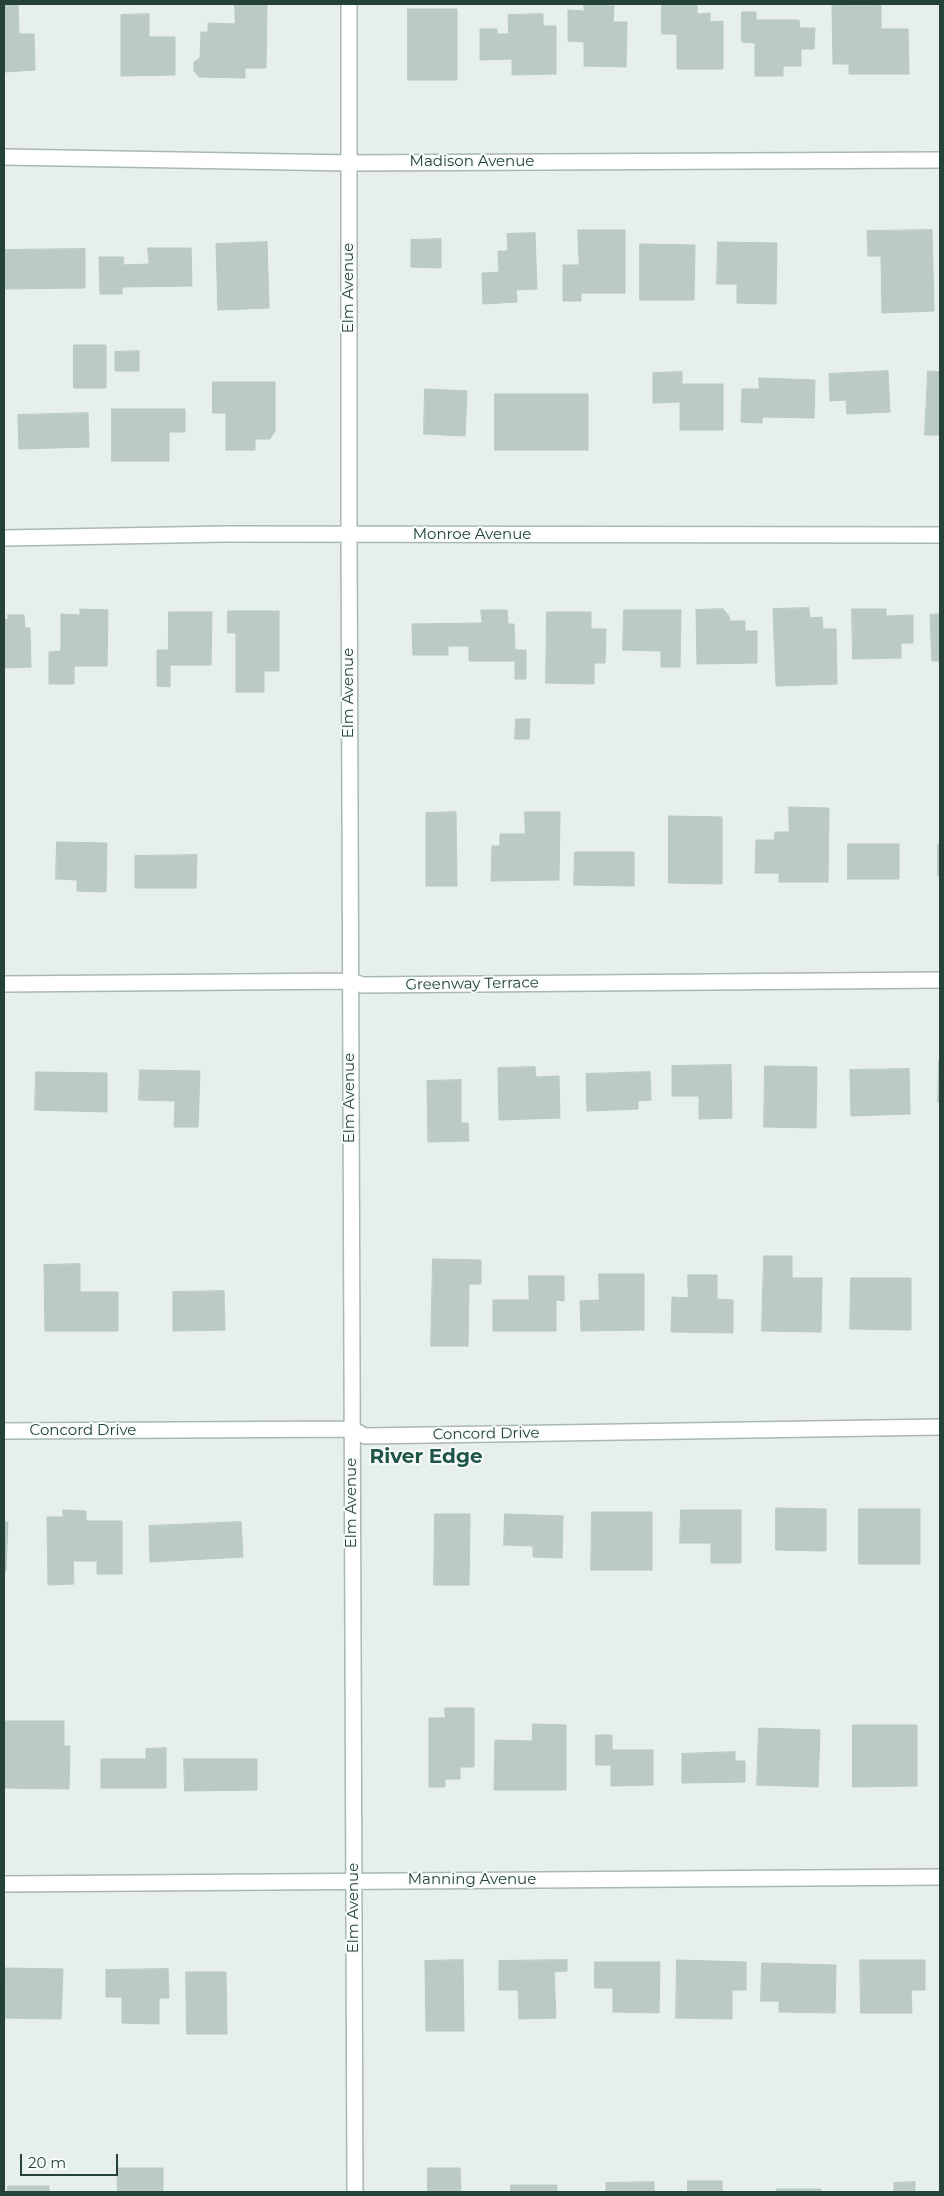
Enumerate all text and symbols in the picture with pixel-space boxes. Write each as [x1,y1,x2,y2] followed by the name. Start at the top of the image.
[410,153,534,171] street label: Madison Avenue
[340,243,358,333] street label: Elm Avenue
[413,526,531,544] street label: Monroe Avenue
[340,648,358,738] street label: Elm Avenue
[405,974,539,994] street label: Greenway Terrace
[341,1053,359,1143] street label: Elm Avenue
[30,1422,136,1440] street label: Concord Drive
[432,1424,540,1444] street label: Concord Drive
[369,1445,483,1469] district label: River Edge
[343,1458,361,1548] street label: Elm Avenue
[345,1863,363,1953] street label: Elm Avenue
[408,1871,536,1889] street label: Manning Avenue
[22,2144,120,2176] scale bar
[28,2153,66,2172] text: 20 m

